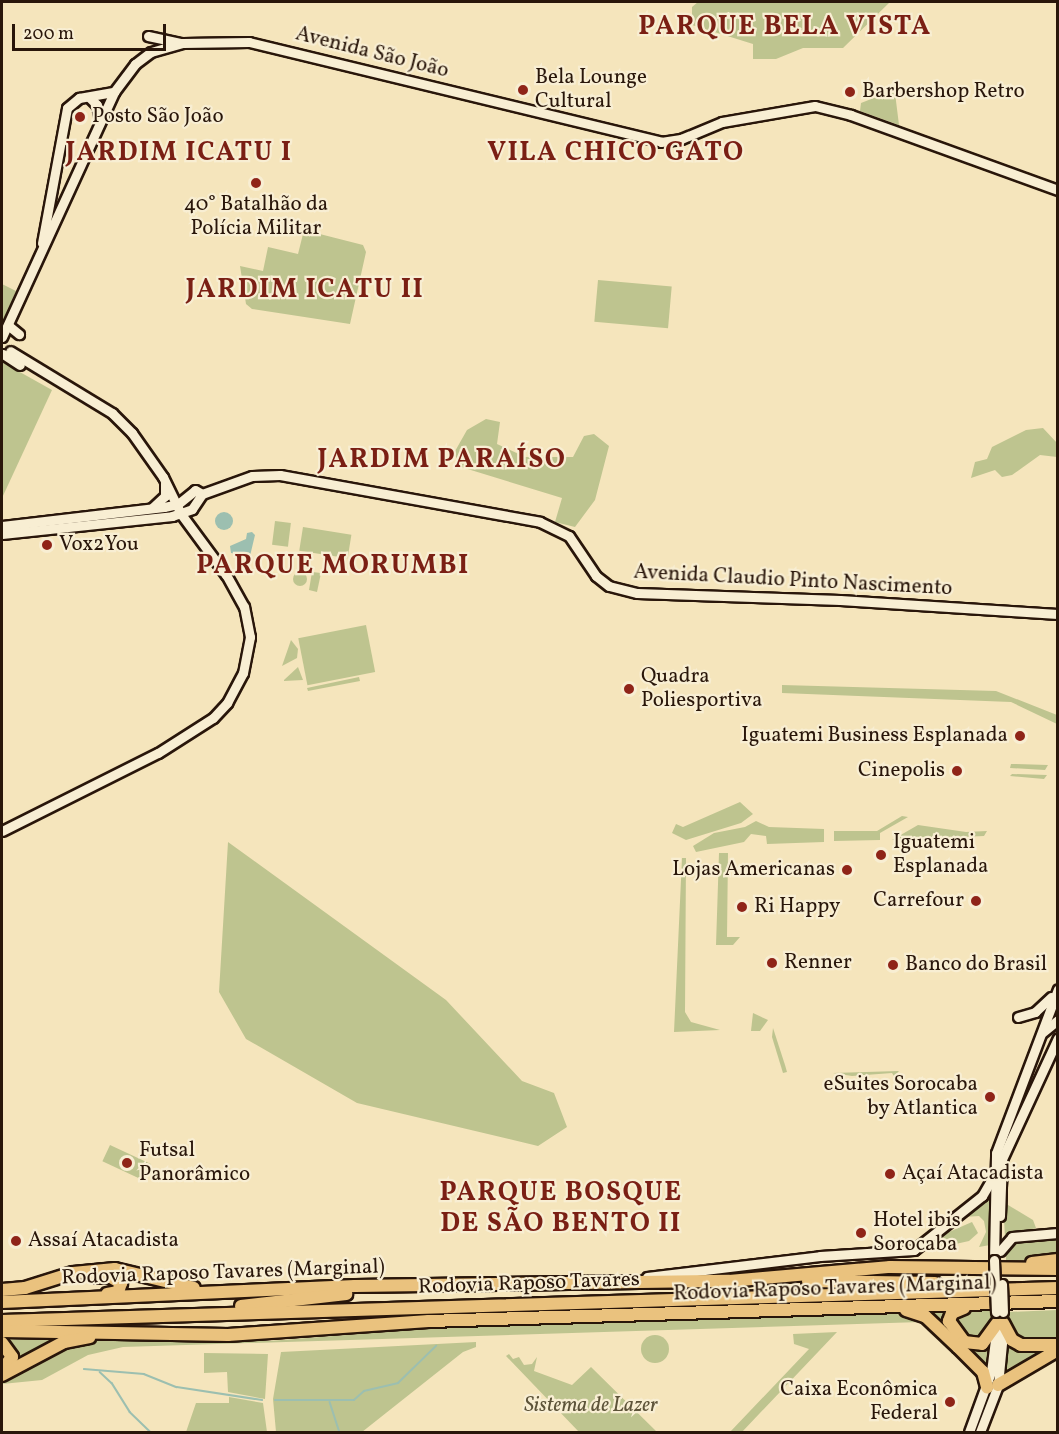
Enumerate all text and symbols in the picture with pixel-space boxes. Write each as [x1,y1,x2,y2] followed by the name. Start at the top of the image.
[15,12,170,50] scale bar
[638,12,932,44] district label: PARQUE BELA VISTA
[23,22,74,47] text: 200 m
[293,22,451,84] street label: Avenida São João
[535,65,647,115] place label: Bela Lounge Cultural
[862,79,1025,105] place label: Barbershop Retro
[516,83,530,97] marker: Bela Lounge Cultural
[843,85,857,99] marker: Barbershop Retro
[92,104,224,130] place label: Posto São João
[73,110,87,124] marker: Posto São João
[66,138,292,170] district label: JARDIM ICATU I
[487,138,745,170] district label: VILA CHICO GATO
[249,176,263,190] marker: 40° Batalhão da Polícia Militar
[184,192,328,242] place label: 40° Batalhão da Polícia Militar
[186,275,424,307] district label: JARDIM ICATU II
[318,445,566,477] district label: JARDIM PARAÍSO
[59,532,139,558] place label: Vox2You
[40,538,54,552] marker: Vox2You
[196,551,470,583] district label: PARQUE MORUMBI
[633,560,953,602] street label: Avenida Claudio Pinto Nascimento
[641,664,763,714] place label: Quadra Poliesportiva
[622,682,636,696] marker: Quadra Poliesportiva
[741,723,1008,749] place label: Iguatemi Business Esplanada
[1013,729,1027,743] marker: Iguatemi Business Esplanada
[858,758,945,784] place label: Cinepolis
[950,764,964,778] marker: Cinepolis
[893,830,988,880] place label: Iguatemi Esplanada
[874,848,888,862] marker: Iguatemi Esplanada
[672,857,835,883] place label: Lojas Americanas
[840,863,854,877] marker: Lojas Americanas
[873,888,964,914] place label: Carrefour
[754,894,840,920] place label: Ri Happy
[969,894,983,908] marker: Carrefour
[735,900,749,914] marker: Ri Happy
[784,950,852,976] place label: Renner
[905,952,1047,978] place label: Banco do Brasil
[765,956,779,970] marker: Renner
[886,958,900,972] marker: Banco do Brasil
[823,1072,978,1122] place label: eSuites Sorocaba by Atlantica
[983,1090,997,1104] marker: eSuites Sorocaba by Atlantica
[139,1138,250,1188] place label: Futsal Panorâmico
[120,1156,134,1170] marker: Futsal Panorâmico
[902,1161,1044,1187] place label: Açaí Atacadista
[883,1167,897,1181] marker: Açaí Atacadista
[439,1177,683,1240] district label: PARQUE BOSQUE DE SÃO BENTO II
[873,1208,961,1258] place label: Hotel ibis Sorocaba
[854,1226,868,1240] marker: Hotel ibis Sorocaba
[28,1228,179,1254] place label: Assaí Atacadista
[9,1234,23,1248] marker: Assaí Atacadista
[61,1255,385,1291] street label: Rodovia Raposo Tavares (Marginal)
[417,1268,641,1300] street label: Rodovia Raposo Tavares
[673,1271,997,1307] street label: Rodovia Raposo Tavares (Marginal)
[780,1377,938,1427] place label: Caixa Econômica Federal
[524,1393,658,1419] park label: Sistema de Lazer
[943,1395,957,1409] marker: Caixa Econômica Federal

